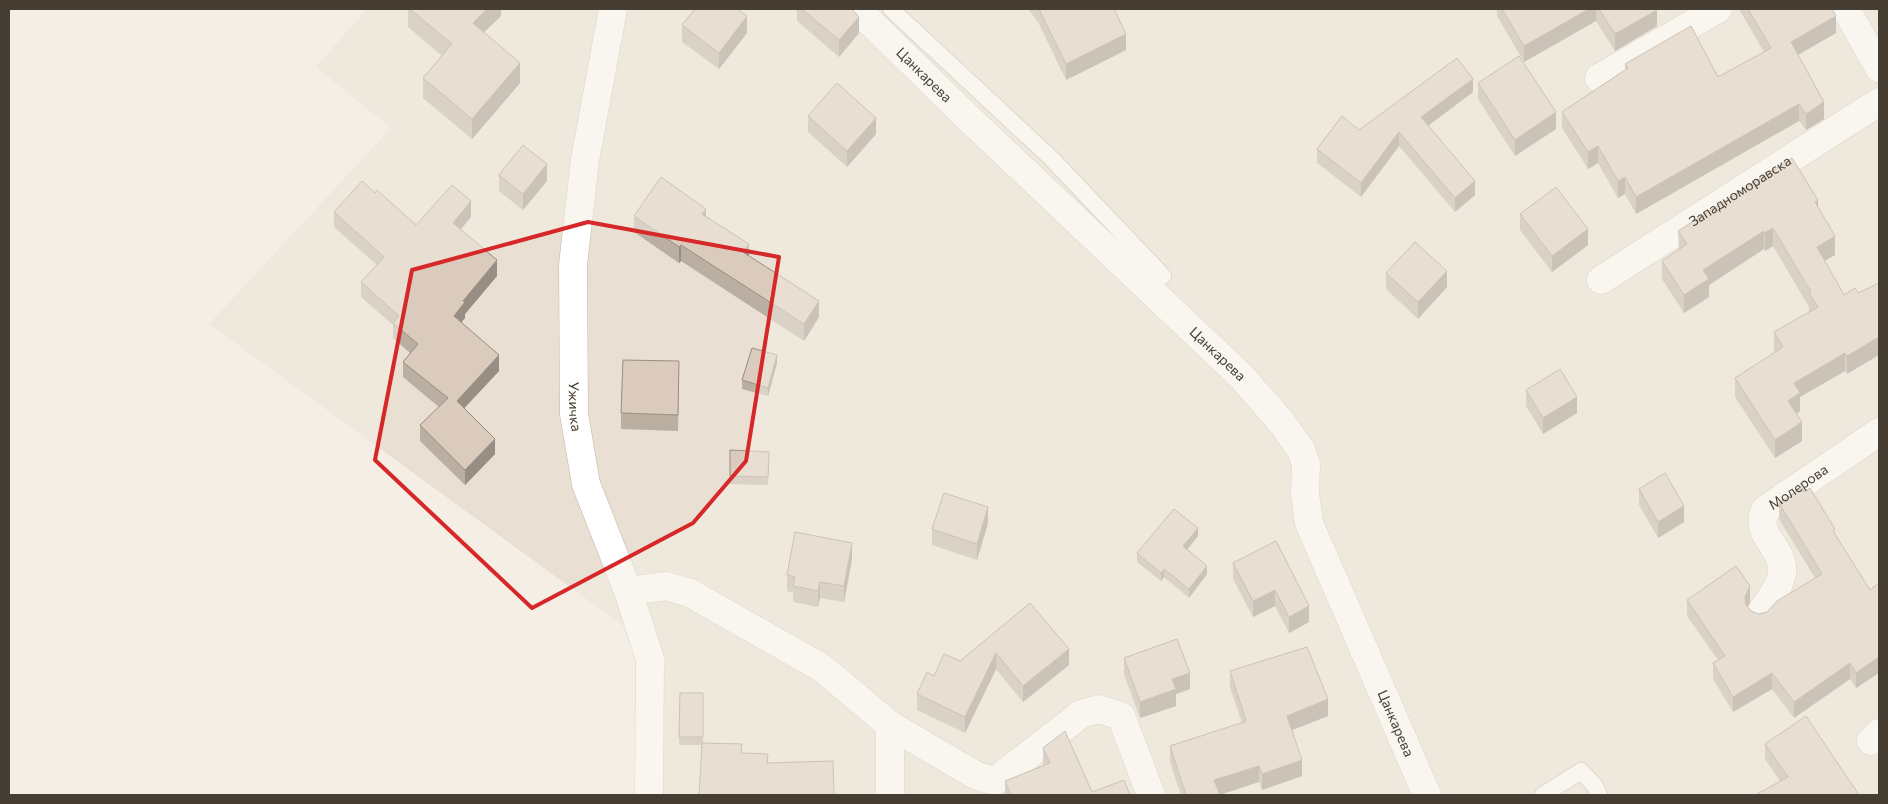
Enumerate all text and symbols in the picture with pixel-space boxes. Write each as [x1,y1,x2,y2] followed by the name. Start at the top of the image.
[893,44,956,105] street label: Цанкарева
[1685,152,1794,230] street label: Западноморавска
[1186,323,1250,384] street label: Цанкарева
[566,382,586,433] street label: Ужичка
[1765,460,1831,513] street label: Молерова
[1374,687,1418,759] street label: Цанкарева

